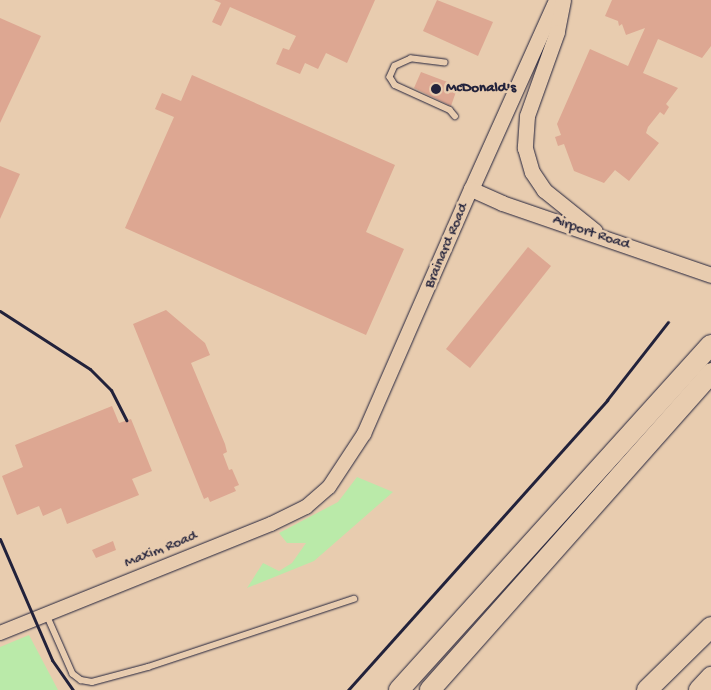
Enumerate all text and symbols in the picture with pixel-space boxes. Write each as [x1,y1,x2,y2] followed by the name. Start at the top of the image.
[446,80,516,98] place label: McDonald's
[430,83,442,95] marker: McDonald's
[421,201,473,291] street label: Brainard Road
[550,211,632,255] street label: Airport Road
[122,527,200,573] street label: Maxim Road

